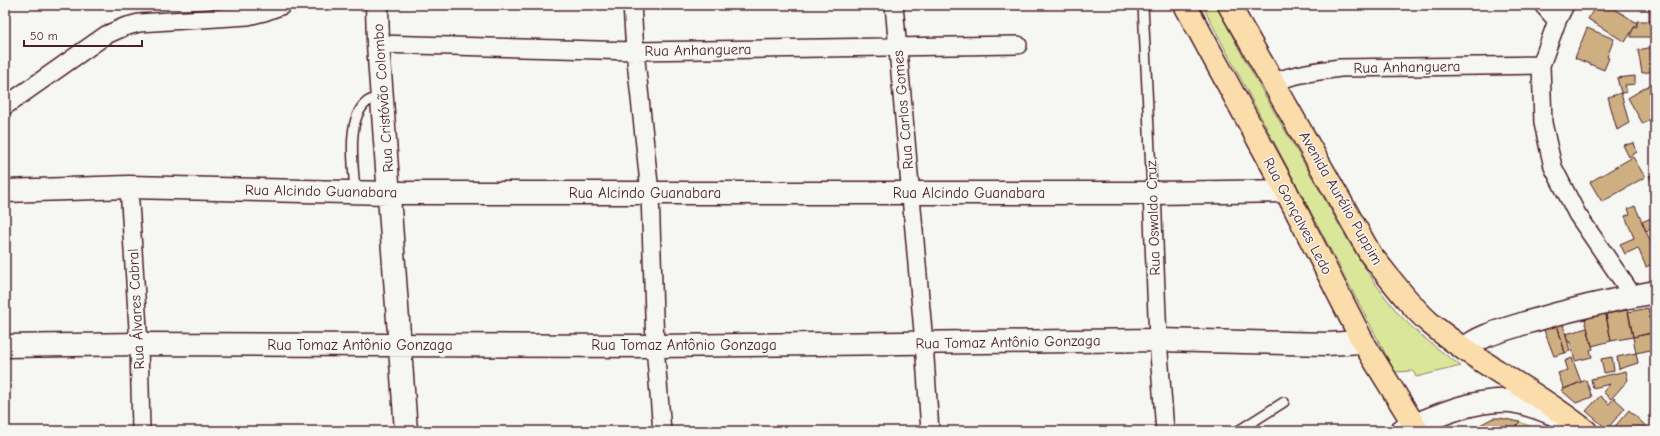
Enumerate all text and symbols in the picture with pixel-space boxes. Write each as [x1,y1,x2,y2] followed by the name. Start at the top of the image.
[24,22,142,48] scale bar
[369,23,397,173] street label: Rua Cristóvão Colombo
[30,29,58,43] text: 50 m
[644,40,752,60] street label: Rua Anhanguera
[889,50,917,170] street label: Rua Carlos Gomes
[1353,57,1461,77] street label: Rua Anhanguera
[1295,128,1387,268] street label: Avenida Aurélio Puppim
[1260,154,1336,278] street label: Rua Gonçalves Ledo
[1142,160,1164,276] street label: Rua Oswaldo Cruz
[245,181,397,201] street label: Rua Alcindo Guanabara
[569,184,721,202] street label: Rua Alcindo Guanabara
[893,184,1045,202] street label: Rua Alcindo Guanabara
[123,248,148,370] street label: Rua Álvares Cabral
[915,331,1101,353] street label: Rua Tomaz Antônio Gonzaga
[267,336,453,354] street label: Rua Tomaz Antônio Gonzaga
[591,336,777,354] street label: Rua Tomaz Antônio Gonzaga

